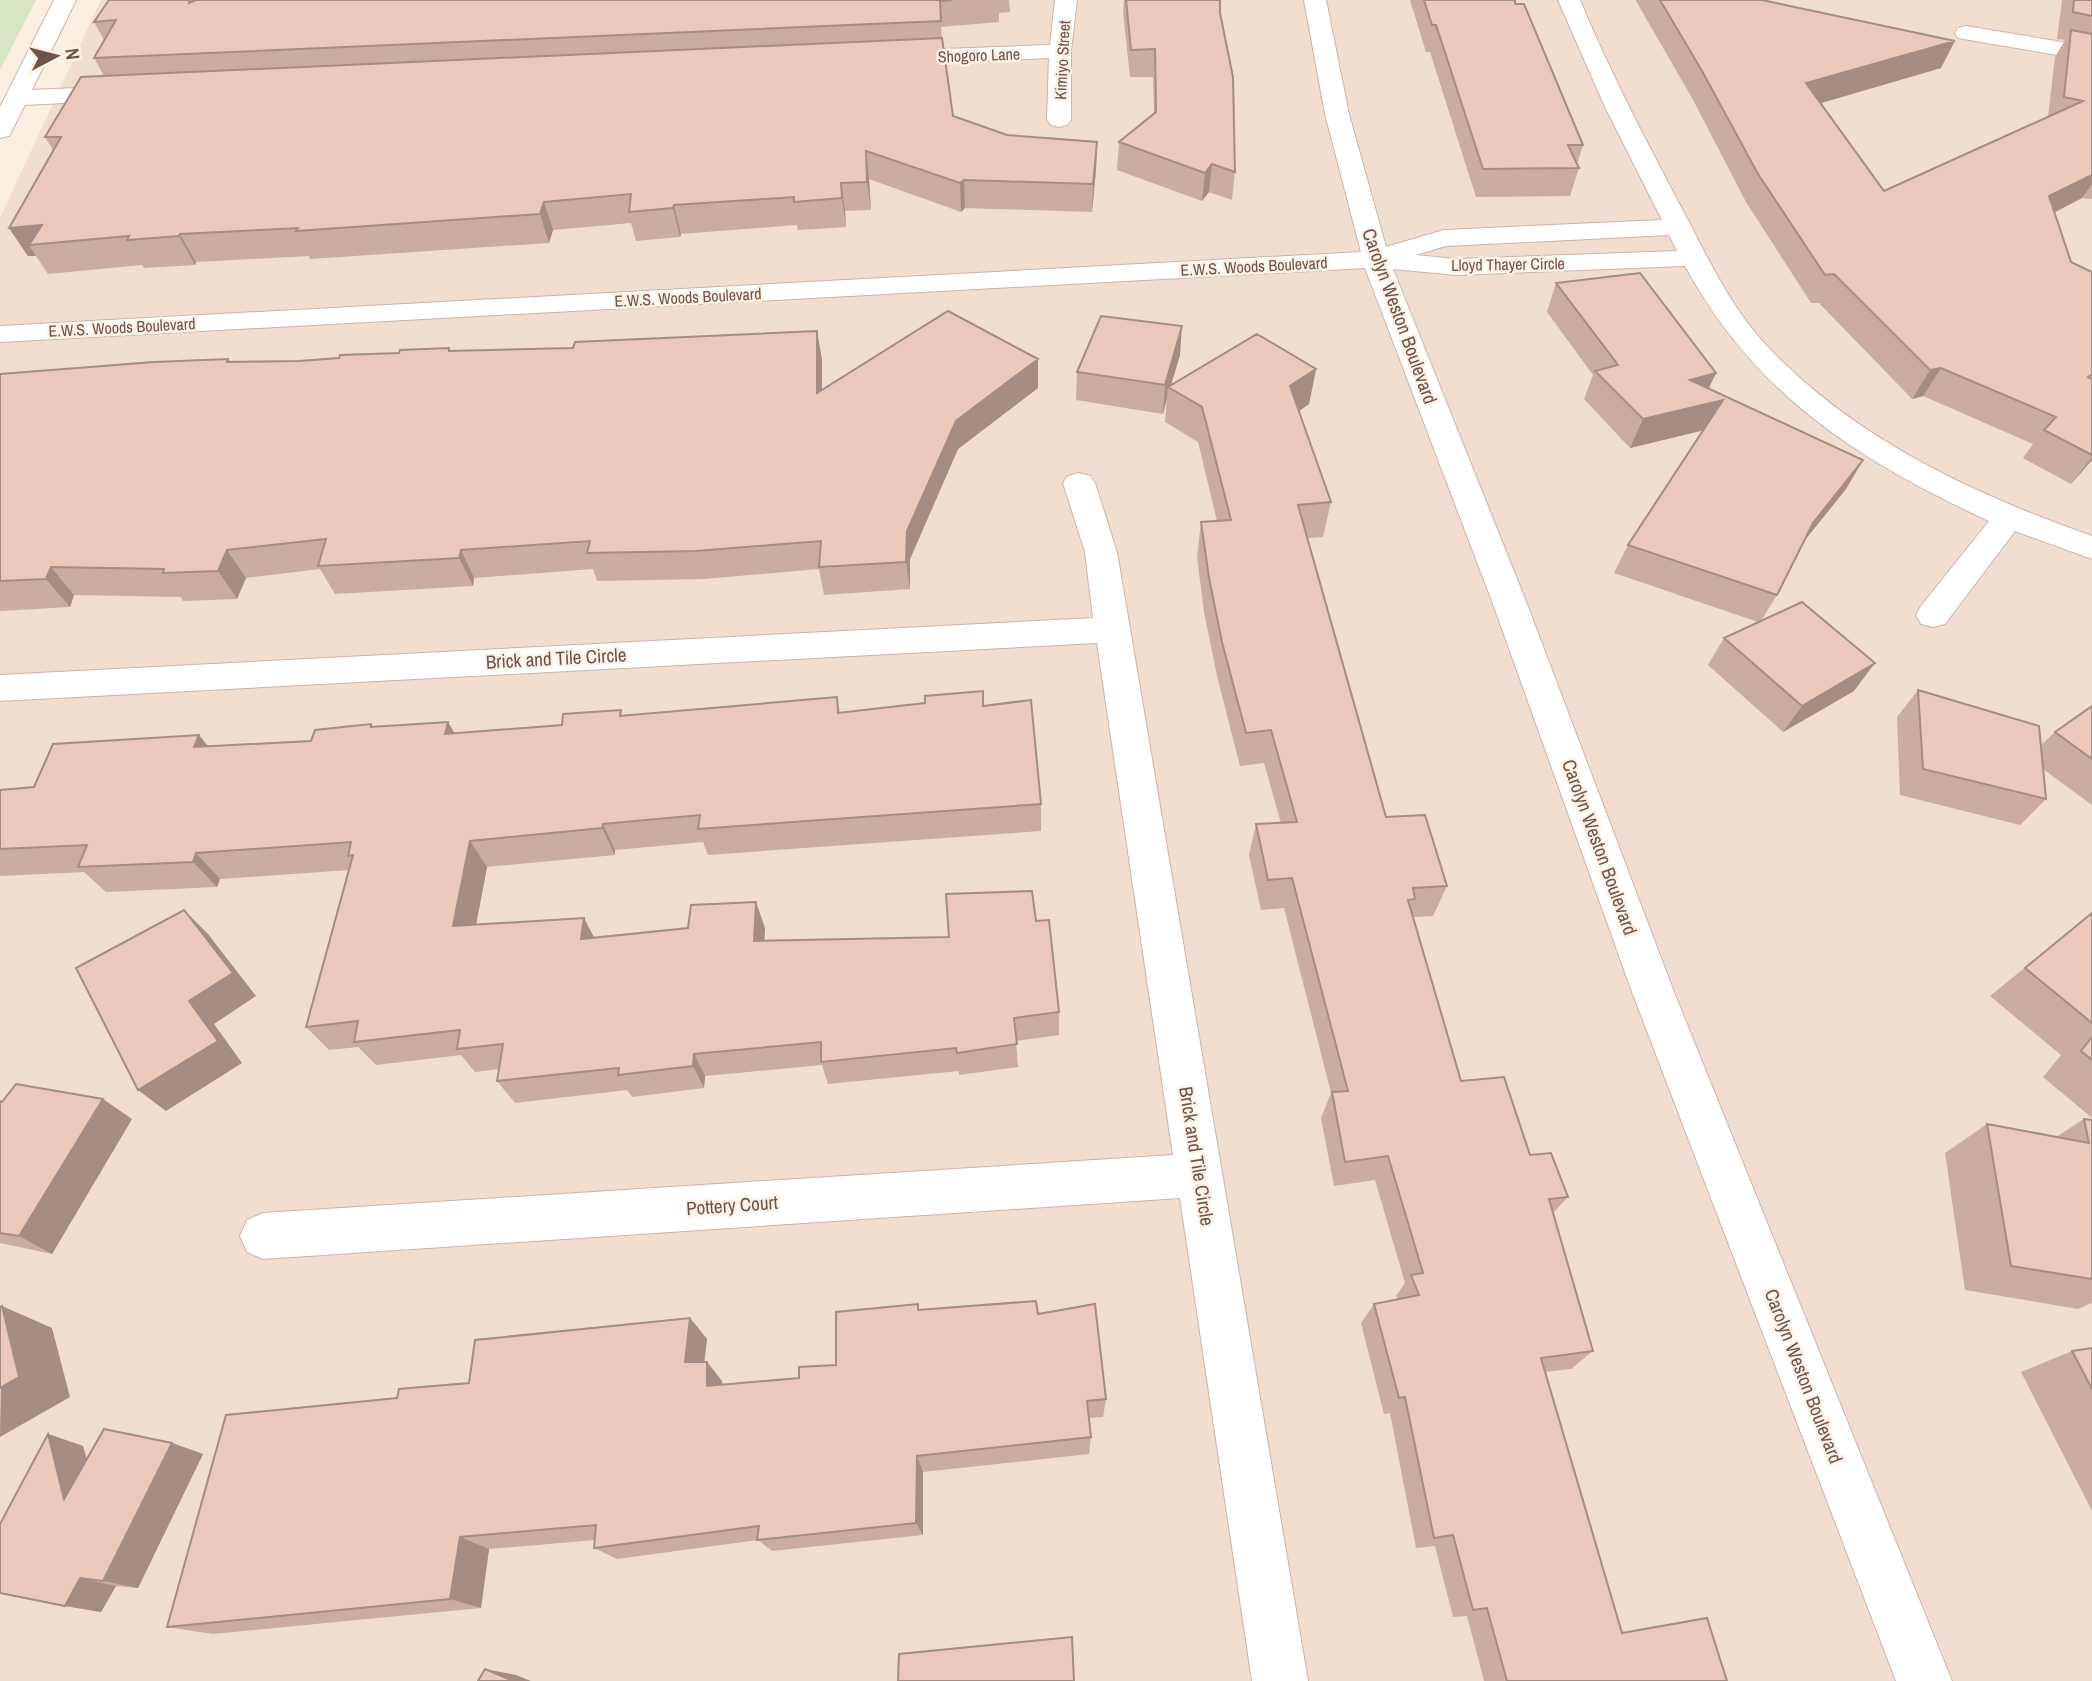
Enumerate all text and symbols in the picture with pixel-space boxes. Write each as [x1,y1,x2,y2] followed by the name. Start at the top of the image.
[1049,19,1075,100] street label: Kimiyo Street
[21,21,91,91] north arrow
[937,43,1021,67] street label: Shogoro Lane
[59,47,86,61] text: N
[1356,225,1444,407] street label: Carolyn Weston Boulevard
[1180,251,1328,281] street label: E.W.S. Woods Boulevard
[1451,252,1565,276] street label: Lloyd Thayer Circle
[614,282,762,312] street label: E.W.S. Woods Boulevard
[48,312,196,342] street label: E.W.S. Woods Boulevard
[485,641,627,675] street label: Brick and Tile Circle
[1556,756,1644,938] street label: Carolyn Weston Boulevard
[1173,1085,1221,1227] street label: Brick and Tile Circle
[685,1189,779,1221] street label: Pottery Court
[1759,1285,1849,1467] street label: Carolyn Weston Boulevard

